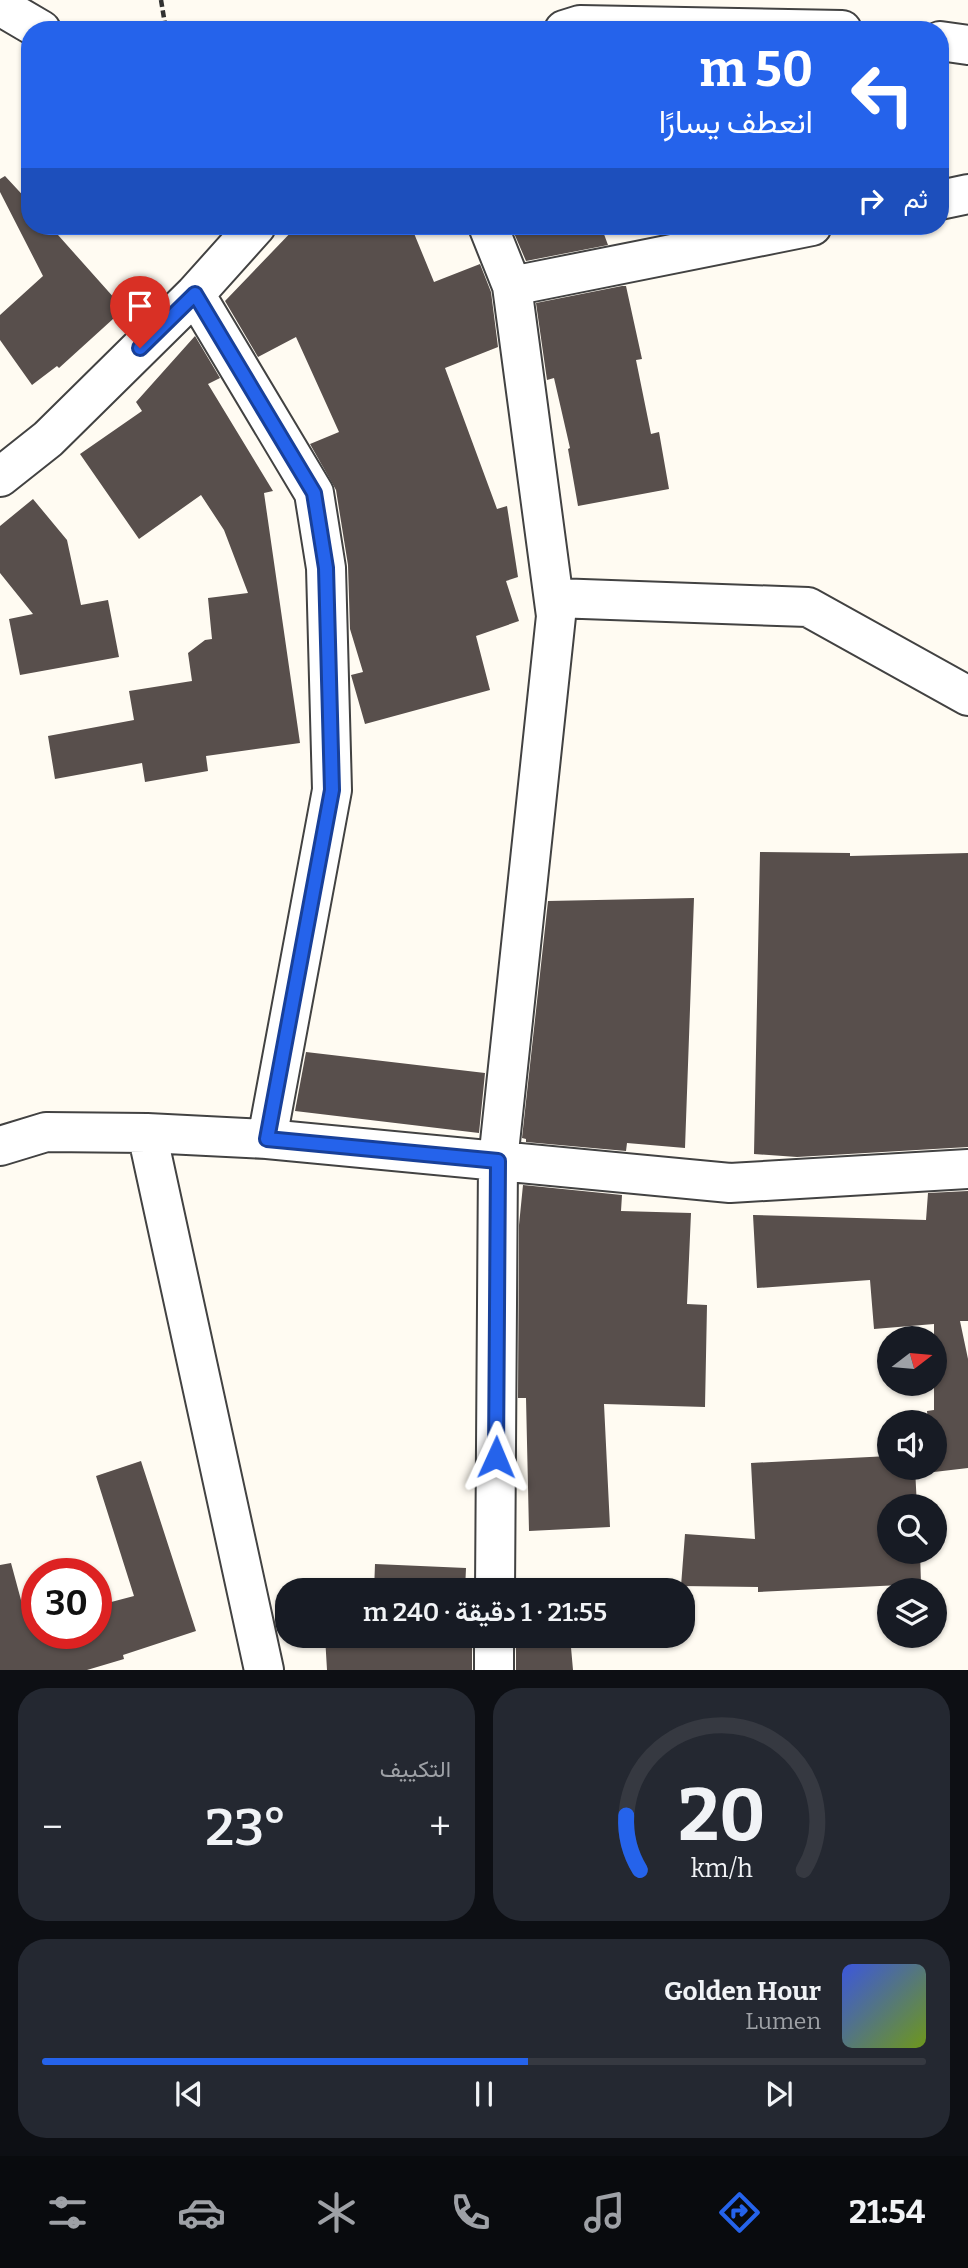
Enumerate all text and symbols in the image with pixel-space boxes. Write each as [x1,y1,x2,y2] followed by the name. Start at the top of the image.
[700,40,813,99] text: 50 m
[837,49,928,140] icon: left
[659,103,813,141] text: انعطف يسارًا
[852,182,890,220] icon: right
[904,184,928,215] text: ثم
[110,276,170,348] pin
[121,287,159,325] icon: arrive
[877,1326,947,1396] north arrow
[877,1326,947,1648] map controls
[877,1410,947,1480] button: sound
[459,1420,533,1494] position arrow
[877,1494,947,1564] button: search
[21,1558,112,1649] speed limit sign: 30
[877,1578,947,1648] button: layers
[363,1597,607,1628] text: 21:55 · 1 دقيقة · 240 m
[380,1755,451,1783] text: التكييف
[678,1773,765,1860] text: 20
[205,1796,287,1859] text: 23°
[42,1804,63,1850] text: −
[429,1804,451,1850] text: +
[691,1854,753,1884] text: km/h
[664,1976,821,2007] text: Golden Hour
[745,2007,821,2035] text: Lumen
[170,2075,208,2113] icon: previous
[465,2075,503,2113] icon: pause
[760,2075,798,2113] icon: next
[43,2188,92,2237] icon: filters
[177,2188,226,2237] icon: car
[312,2188,361,2237] icon: climate
[446,2188,495,2237] icon: phone
[580,2188,629,2237] icon: music
[715,2188,764,2237] icon: directions
[849,2193,925,2231] text: 21:54

